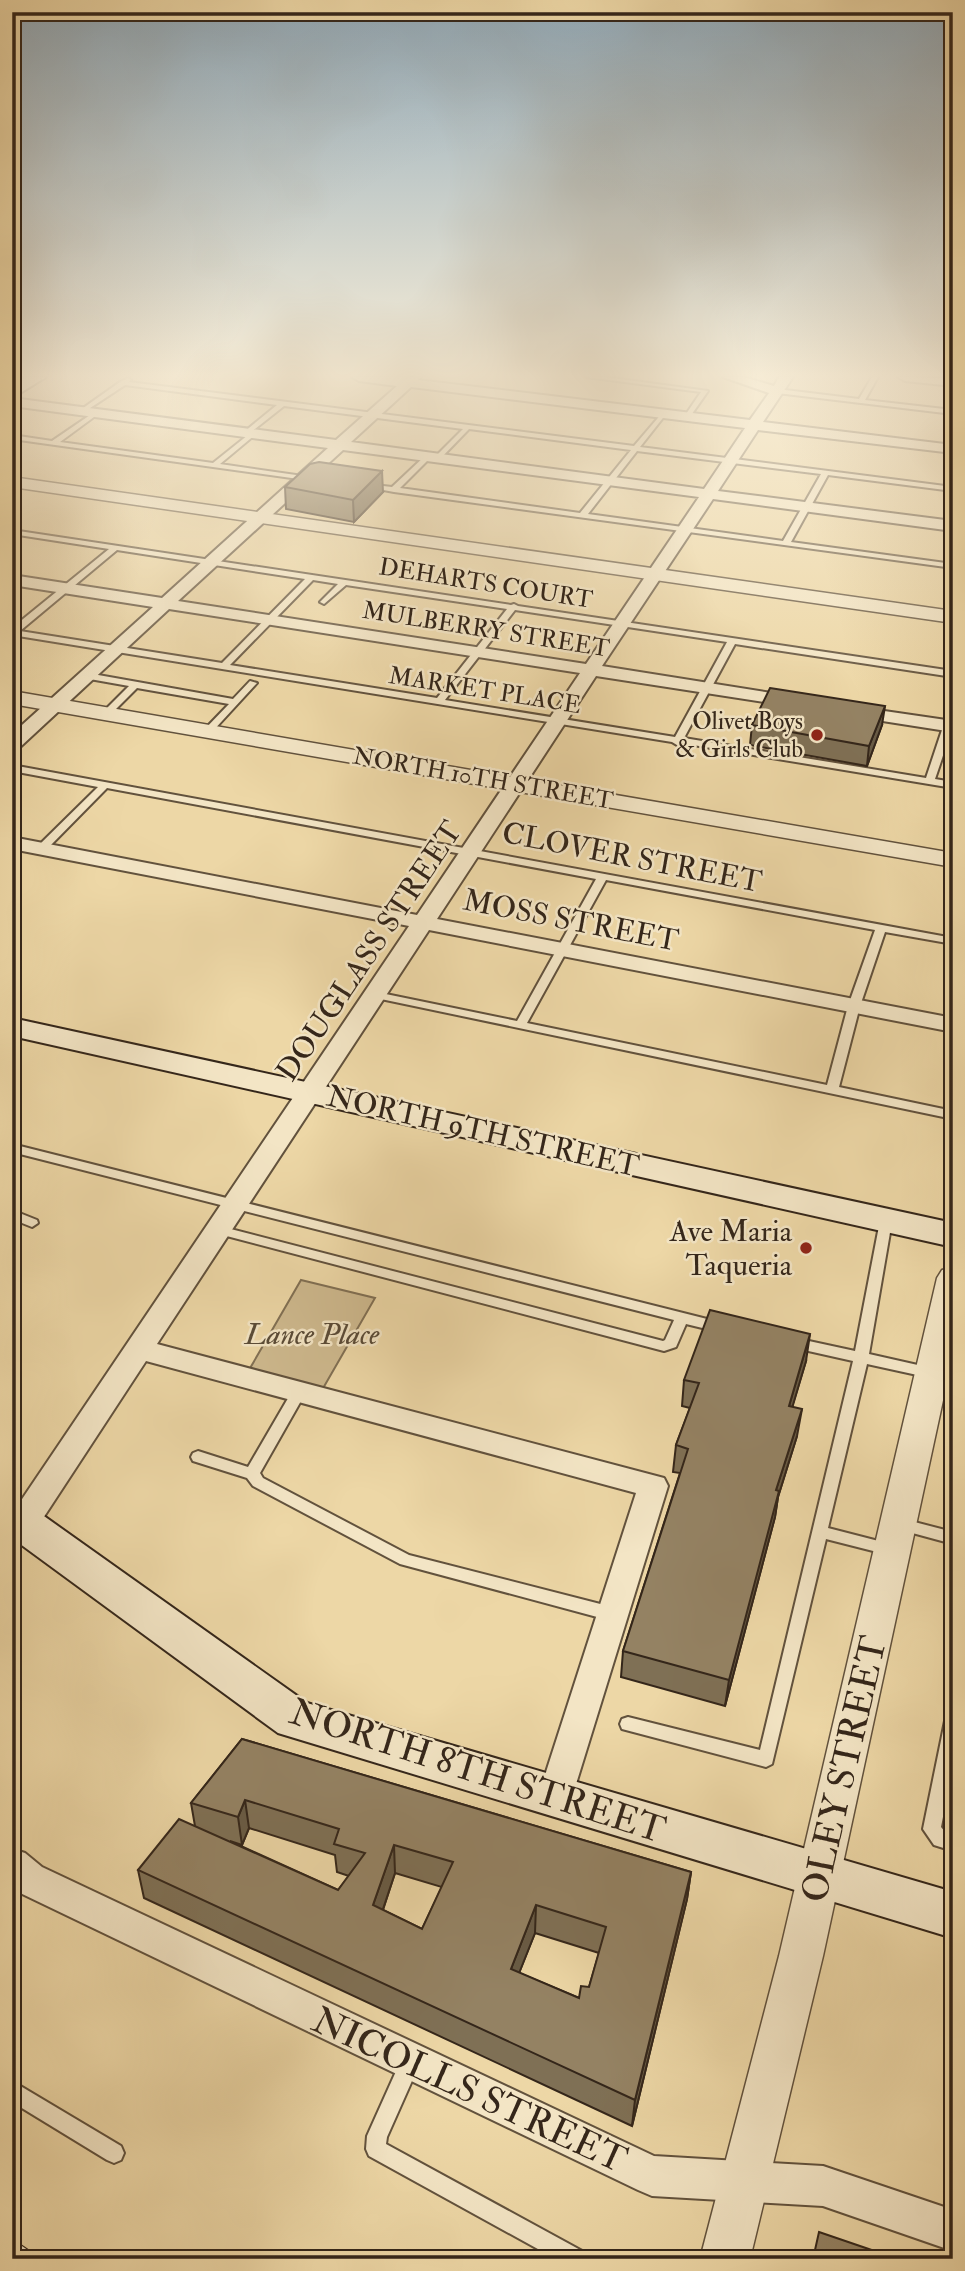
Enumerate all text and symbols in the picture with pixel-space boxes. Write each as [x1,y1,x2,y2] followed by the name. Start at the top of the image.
[377,551,595,616] street label: DEHARTS COURT
[360,595,612,664] street label: MULBERRY STREET
[387,660,583,721] street label: MARKET PLACE
[675,706,803,765] place label: Olivet Boys & Girls Club
[809,727,825,743] marker: Olivet Boys & Girls Club
[350,740,616,817] street label: NORTH 10TH STREET
[269,814,470,1088] street label: DOUGLASS STREET
[499,814,765,901] street label: CLOVER STREET
[460,881,682,960] street label: MOSS STREET
[323,1078,642,1185] street label: NORTH 9TH STREET
[668,1213,793,1284] place label: Ave Maria Taqueria
[798,1240,814,1256] marker: Ave Maria Taqueria
[244,1316,380,1353] park label: Lance Place
[791,1631,898,1907] street label: OLEY STREET
[284,1689,672,1854] street label: NORTH 8TH STREET
[304,1997,635,2184] street label: NICOLLS STREET

